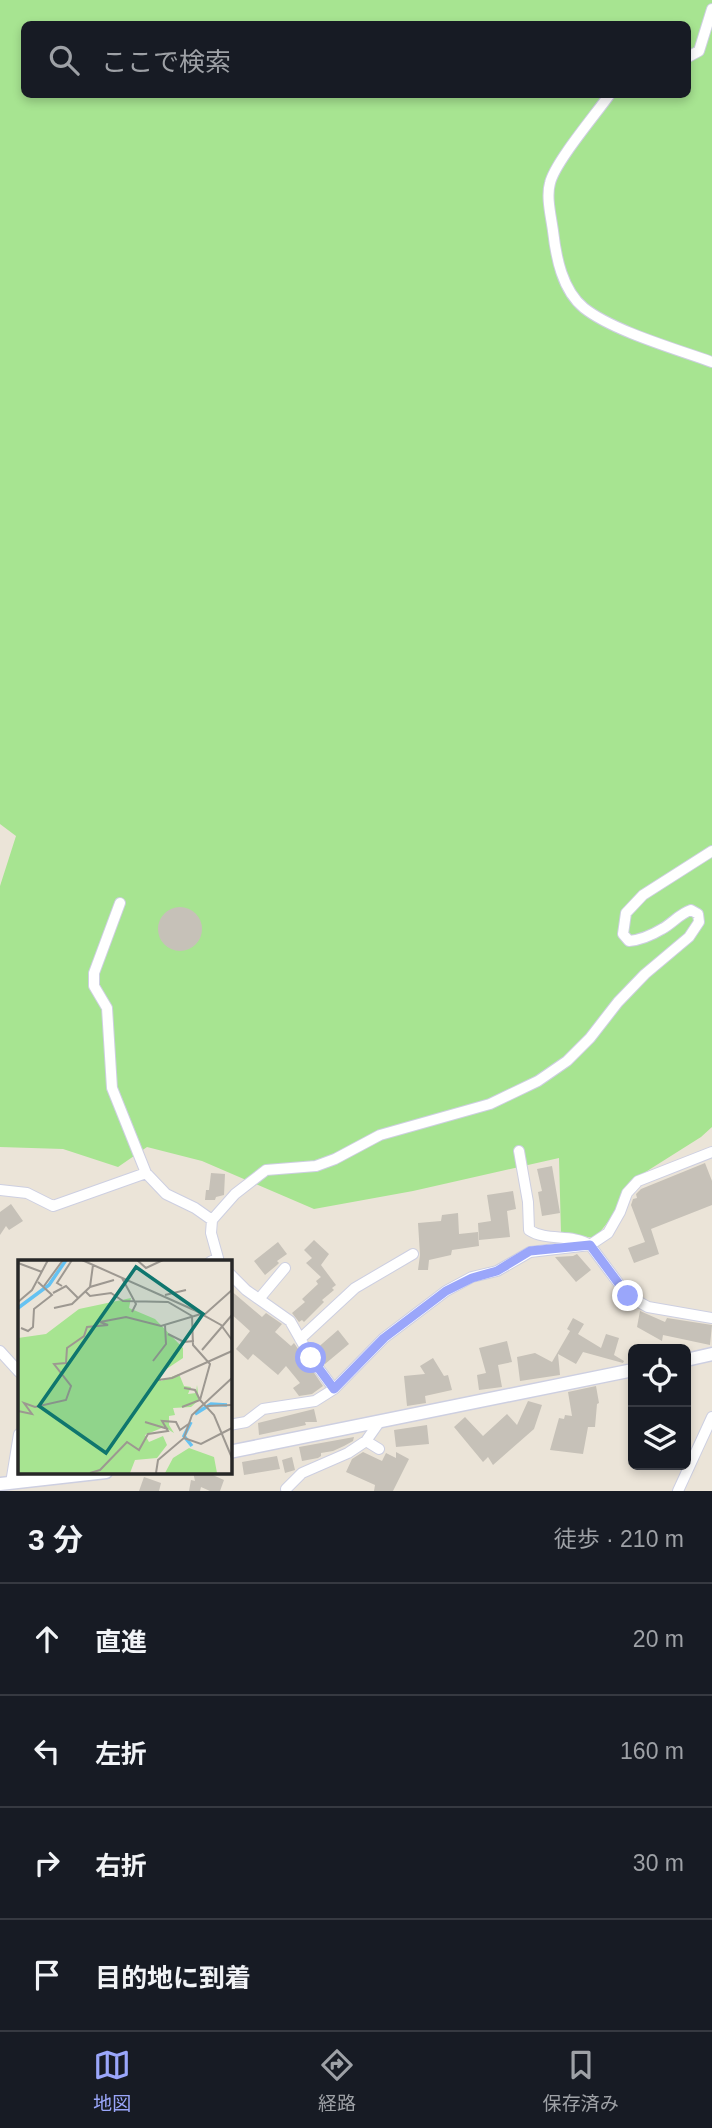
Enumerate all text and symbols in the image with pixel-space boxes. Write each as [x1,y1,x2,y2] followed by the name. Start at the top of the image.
[21,21,691,98] search box
[45,41,83,79] icon: search
[101,47,231,77] text: ここで検索
[18,1260,231,1474] inset map
[612,1280,643,1311] route end
[295,1342,326,1373] route start
[628,1344,691,1470] map controls
[628,1344,691,1407] button: locate
[628,1407,691,1470] button: layers
[28,1523,83,1556] text: 3 分
[554,1526,684,1552] text: 徒歩 · 210 m
[28,1620,66,1658] icon: ahead
[633,1626,684,1652] text: 20 m
[95,1627,147,1657] text: 直進
[28,1732,66,1770] icon: left
[620,1738,684,1764] text: 160 m
[95,1739,147,1769] text: 左折
[28,1844,66,1882] icon: right
[633,1850,684,1876] text: 30 m
[95,1851,147,1881] text: 右折
[28,1956,66,1994] icon: arrive
[95,1963,251,1993] text: 目的地に到着
[93,2046,131,2115] tab: 地図
[318,2046,356,2115] tab: 経路
[543,2046,619,2115] tab: 保存済み

